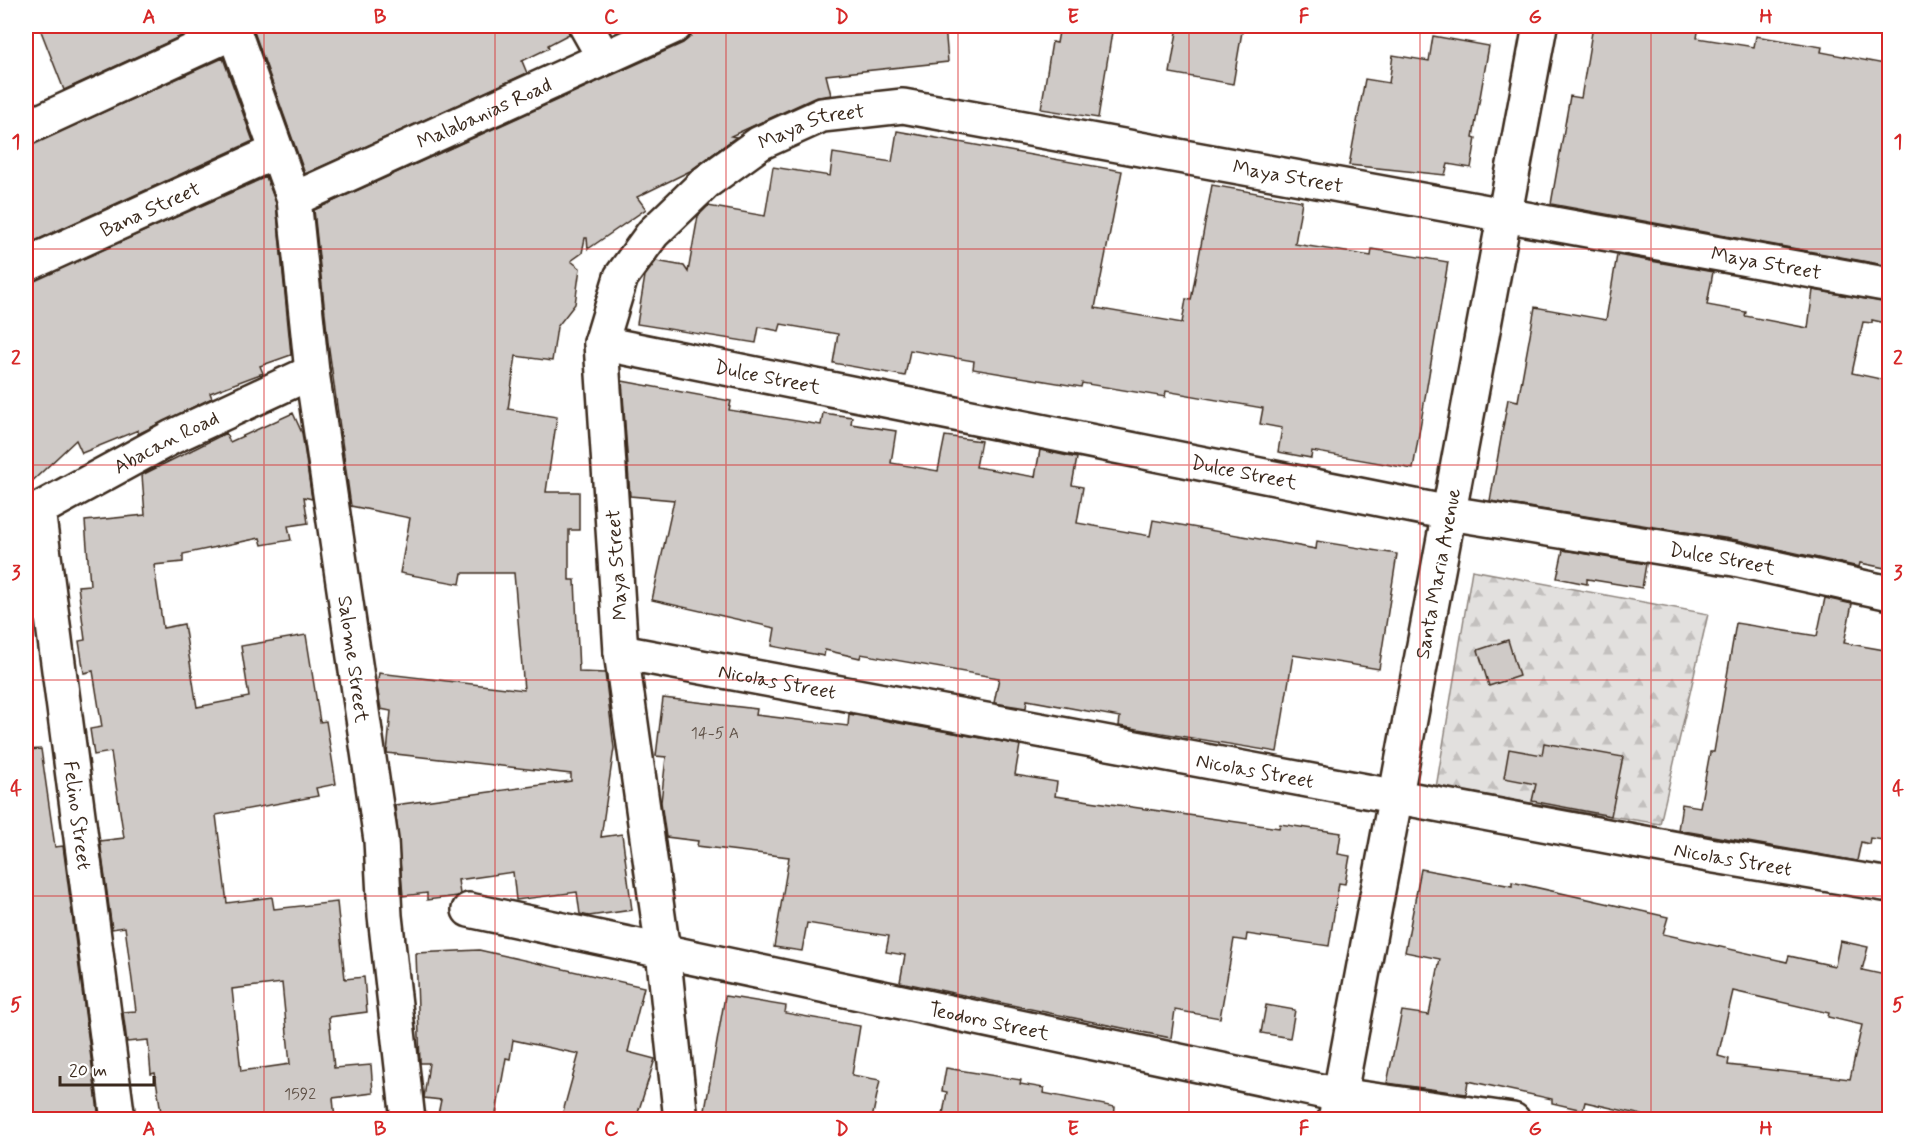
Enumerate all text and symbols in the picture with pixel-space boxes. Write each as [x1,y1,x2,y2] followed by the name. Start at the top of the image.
[142,4,156,31] text: A
[374,4,387,31] text: B
[604,4,619,31] text: C
[835,4,849,31] text: D
[1067,4,1079,31] text: E
[1299,4,1310,31] text: F
[1528,4,1542,31] text: G
[1759,4,1773,31] text: H
[413,72,556,156] street label: Malabanias Road
[754,98,866,157] street label: Maya Street
[12,129,20,156] text: 1
[1894,129,1902,156] text: 1
[1231,154,1345,201] street label: Maya Street
[96,176,205,245] street label: Bana Street
[1709,241,1823,287] street label: Maya Street
[11,345,21,372] text: 2
[1893,345,1903,372] text: 2
[712,354,823,402] street label: Dulce Street
[109,405,224,481] street label: Abacan Road
[1189,450,1299,497] street label: Dulce Street
[1410,486,1468,662] street label: Santa Maria Avenue
[600,508,635,621] street label: Maya Street
[1667,537,1778,583] street label: Dulce Street
[11,560,21,587] text: 3
[1893,560,1903,587] text: 3
[330,594,375,725] street label: Salome Street
[716,658,838,707] street label: Nicolas Street
[691,723,739,744] house number: 14-5 A
[1194,748,1316,796] street label: Nicolas Street
[56,759,97,872] street label: Felino Street
[10,776,22,803] text: 4
[1892,776,1904,803] text: 4
[1671,837,1794,884] street label: Nicolas Street
[10,992,22,1019] text: 5
[1892,992,1904,1019] text: 5
[926,996,1052,1048] street label: Teodoro Street
[60,1049,154,1087] scale bar
[69,1059,107,1083] text: 20 m
[284,1084,316,1105] house number: 1592
[142,1116,156,1143] text: A
[374,1116,387,1143] text: B
[604,1116,619,1143] text: C
[835,1116,849,1143] text: D
[1067,1116,1079,1143] text: E
[1299,1116,1310,1143] text: F
[1528,1116,1542,1143] text: G
[1759,1116,1773,1143] text: H

